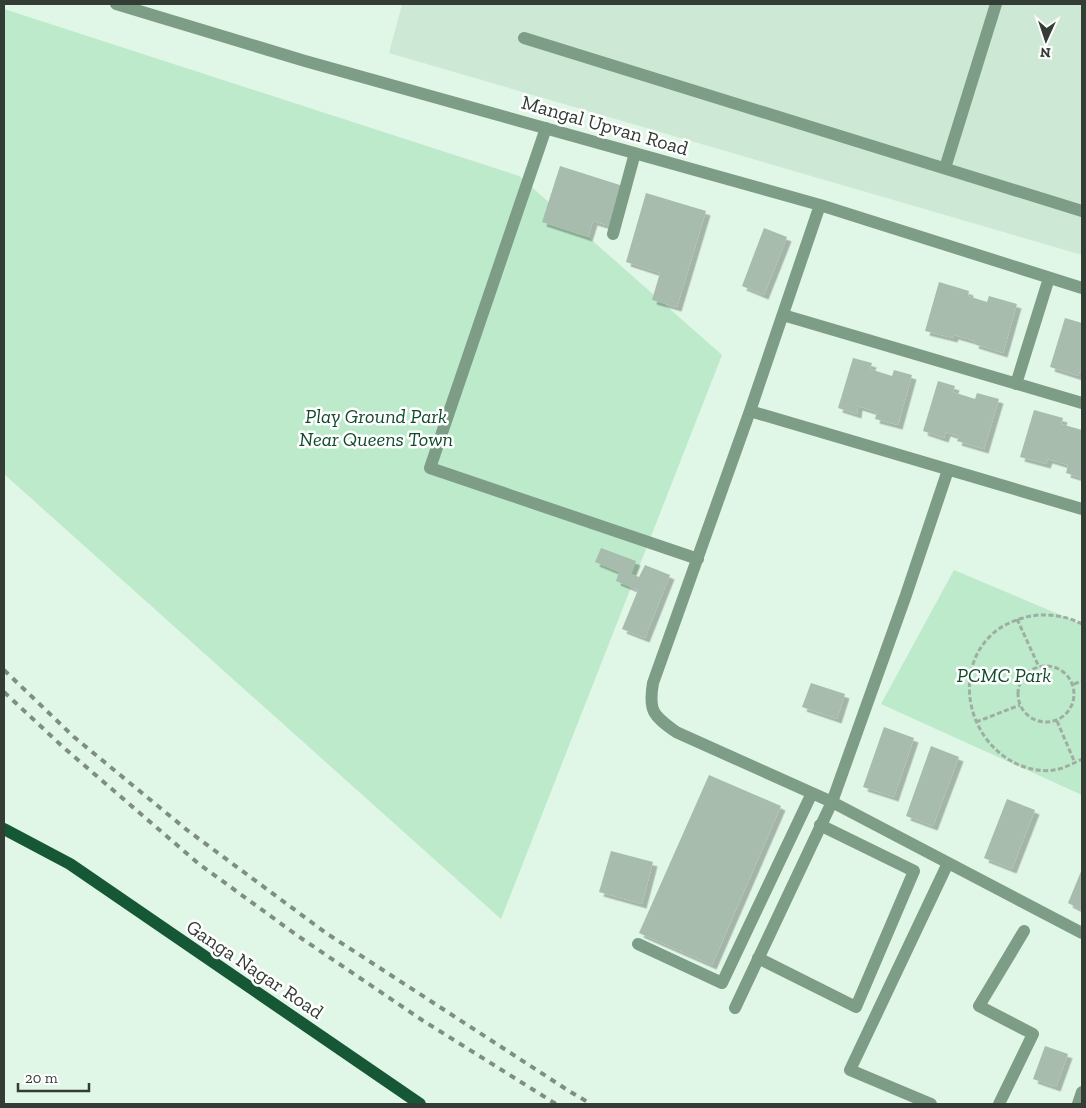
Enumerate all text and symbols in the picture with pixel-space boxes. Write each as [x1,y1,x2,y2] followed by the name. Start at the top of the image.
[1021,15,1071,65] north arrow
[1039,44,1051,61] text: N
[519,90,691,160] street label: Mangal Upvan Road
[299,404,453,451] park label: Play Ground Park Near Queens Town
[957,663,1051,687] park label: PCMC Park
[182,914,328,1024] street label: Ganga Nagar Road
[18,1060,89,1092] scale bar
[25,1069,58,1087] text: 20 m

